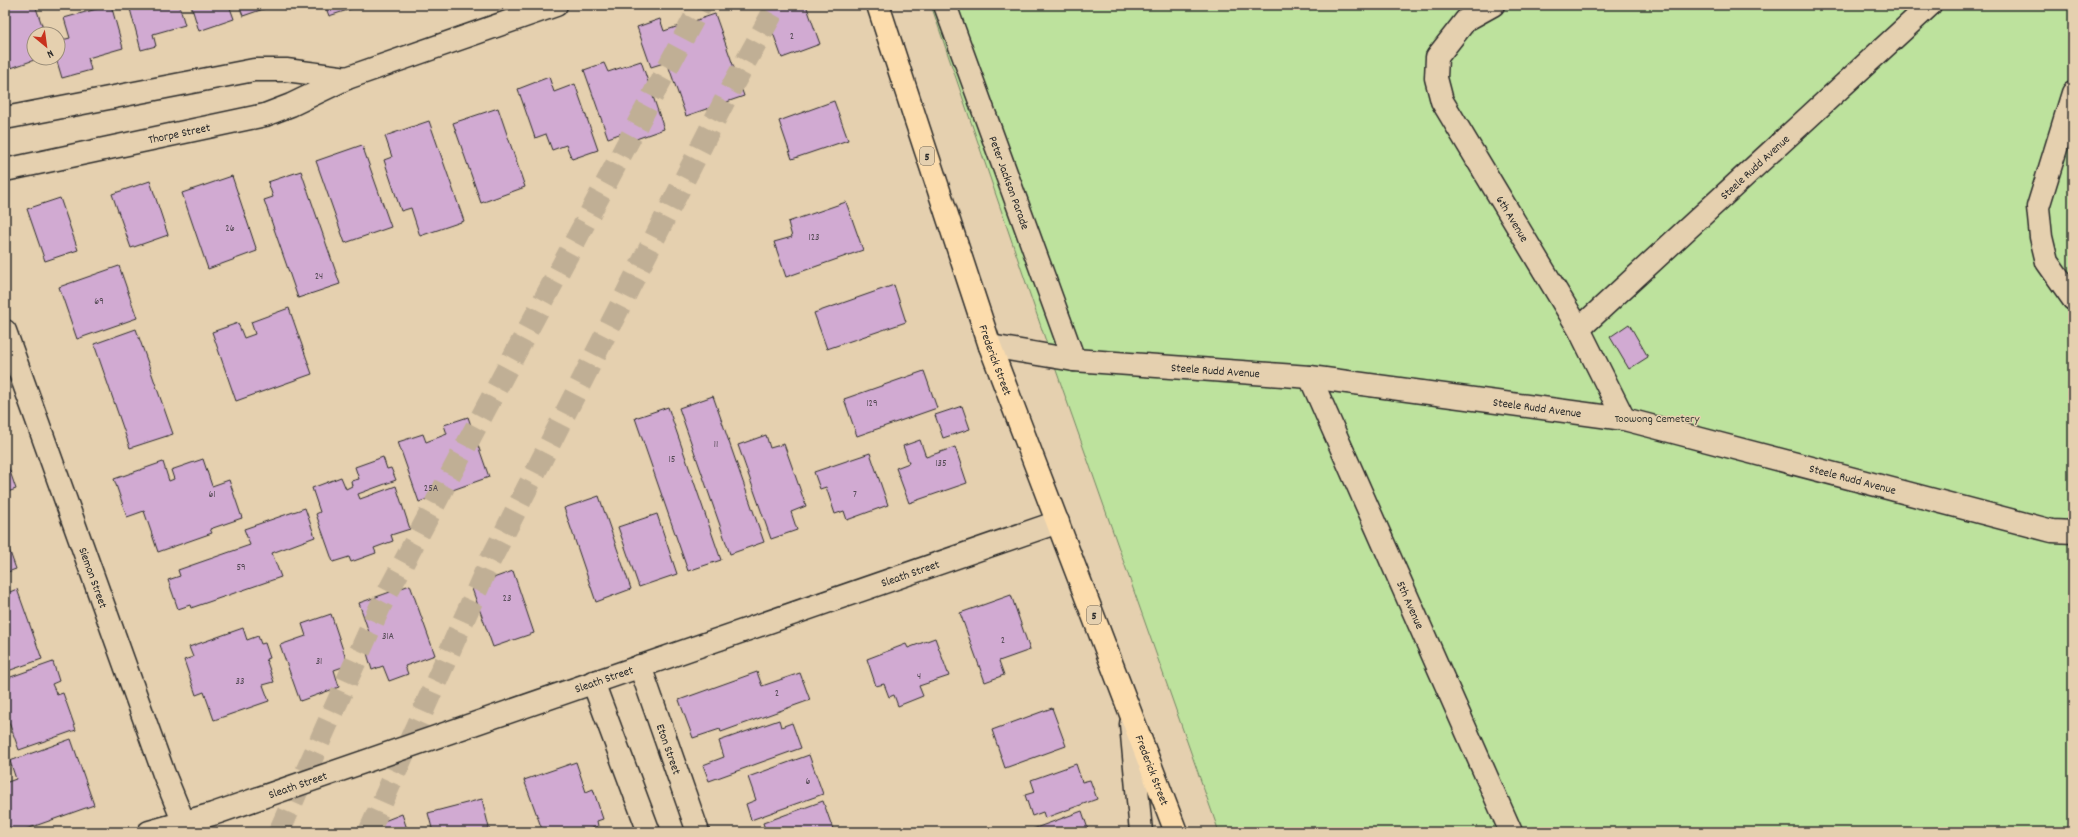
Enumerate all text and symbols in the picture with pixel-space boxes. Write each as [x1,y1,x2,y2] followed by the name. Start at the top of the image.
[26,26,66,66] north arrow
[790,30,794,44] house number: 2
[43,45,56,62] text: N
[147,120,213,149] street label: Thorpe Street
[1717,132,1794,204] street label: Steele Rudd Avenue
[983,134,1033,232] street label: Peter Jackson Parade
[920,147,934,165] road number: 5
[1491,193,1532,246] street label: 6th Avenue
[225,222,235,236] house number: 26
[809,231,820,245] house number: 123
[315,270,323,284] house number: 24
[94,295,104,309] house number: 69
[974,323,1015,399] street label: Frederick Street
[1170,360,1260,383] street label: Steele Rudd Avenue
[1492,395,1582,423] street label: Steele Rudd Avenue
[866,397,878,411] house number: 129
[1615,411,1701,428] park label: Toowong Cemetery
[714,438,718,452] house number: 11
[669,453,676,467] house number: 15
[935,457,947,471] house number: 135
[1807,461,1898,500] street label: Steele Rudd Avenue
[424,482,439,496] house number: 25A
[208,488,216,502] house number: 61
[853,488,857,502] house number: 7
[73,545,111,612] street label: Siemon Street
[879,556,943,593] street label: Sleath Street
[236,561,246,575] house number: 59
[1391,579,1427,632] street label: 5th Avenue
[503,592,511,606] house number: 23
[1087,606,1101,624] road number: 5
[382,630,395,644] house number: 31A
[1001,634,1005,648] house number: 2
[316,655,322,669] house number: 31
[573,662,636,698] street label: Sleath Street
[917,670,921,684] house number: 4
[236,675,244,689] house number: 33
[775,687,779,701] house number: 2
[651,722,685,778] street label: Eton Street
[1130,733,1172,809] street label: Frederick Street
[267,768,330,804] street label: Sleath Street
[806,775,811,789] house number: 6

